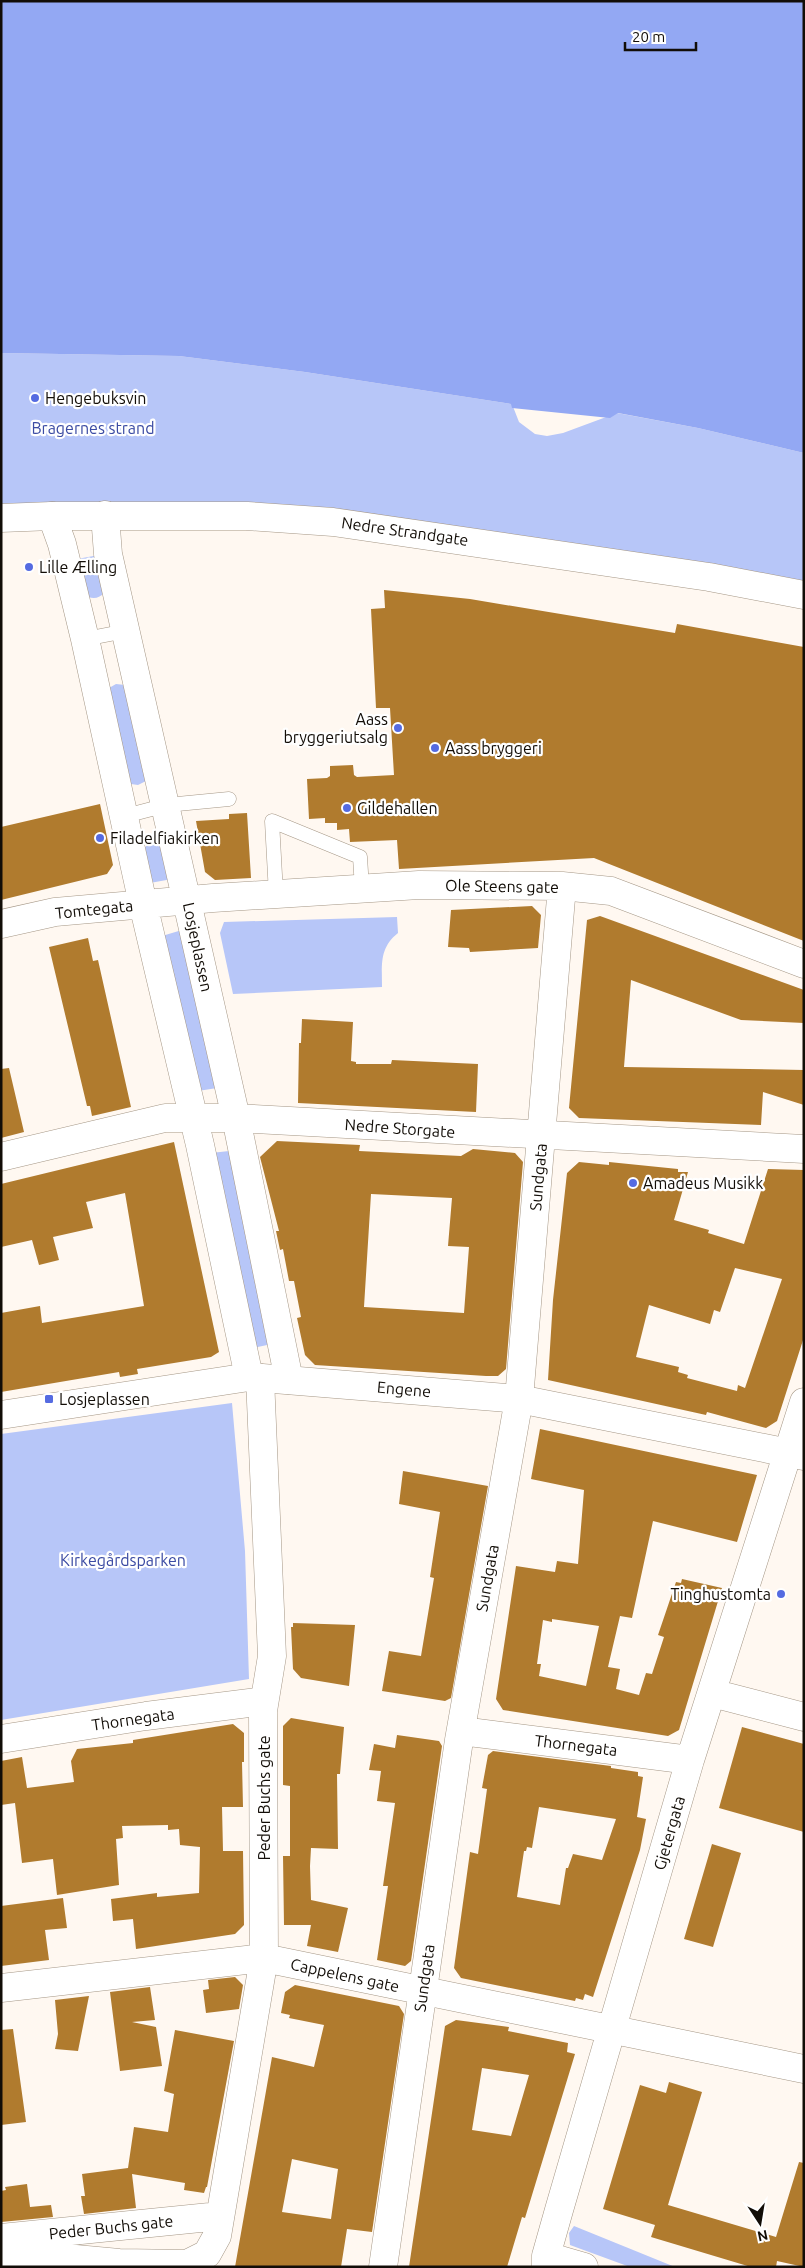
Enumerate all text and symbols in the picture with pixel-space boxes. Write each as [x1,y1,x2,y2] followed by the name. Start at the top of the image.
[625,20,696,52] scale bar
[632,28,665,45] text: 20 m
[45,389,147,407] place label: Hengebuksvin
[29,392,41,404] marker: Hengebuksvin
[31,419,155,437] park label: Bragernes strand
[340,513,470,549] street label: Nedre Strandgate
[39,558,117,576] place label: Lille Ælling
[23,561,35,573] marker: Lille Ælling
[283,710,388,746] place label: Aass bryggeriutsalg
[392,722,404,734] marker: Aass bryggeriutsalg
[445,739,542,757] place label: Aass bryggeri
[429,742,441,754] marker: Aass bryggeri
[357,799,438,817] place label: Gildehallen
[341,802,353,814] marker: Gildehallen
[110,829,219,847] place label: Filadelfiakirken
[94,832,106,844] marker: Filadelfiakirken
[445,876,559,896] street label: Ole Steens gate
[54,896,134,922] street label: Tomtegata
[180,901,216,993] street label: Losjeplassen
[344,1115,456,1141] street label: Nedre Storgate
[526,1142,550,1212] street label: Sundgata
[643,1174,763,1192] place label: Amadeus Musikk
[627,1177,639,1189] marker: Amadeus Musikk
[376,1378,432,1400] street label: Engene
[59,1390,150,1408] place label: Losjeplassen
[43,1393,55,1405] marker: Losjeplassen
[472,1543,502,1613] street label: Sundgata
[60,1551,186,1569] park label: Kirkegårdsparken
[670,1585,771,1603] place label: Tinghustomta
[775,1588,787,1600] marker: Tinghustomta
[90,1704,176,1734] street label: Thornegata
[534,1731,618,1759] street label: Thornegata
[255,1736,273,1861] street label: Peder Buchs gate
[650,1794,688,1872] street label: Gjetergata
[410,1943,438,2013] street label: Sundgata
[289,1955,401,1995] street label: Cappelens gate
[735,2198,785,2248] north arrow
[48,2212,174,2242] street label: Peder Buchs gate
[756,2227,769,2245] text: N

